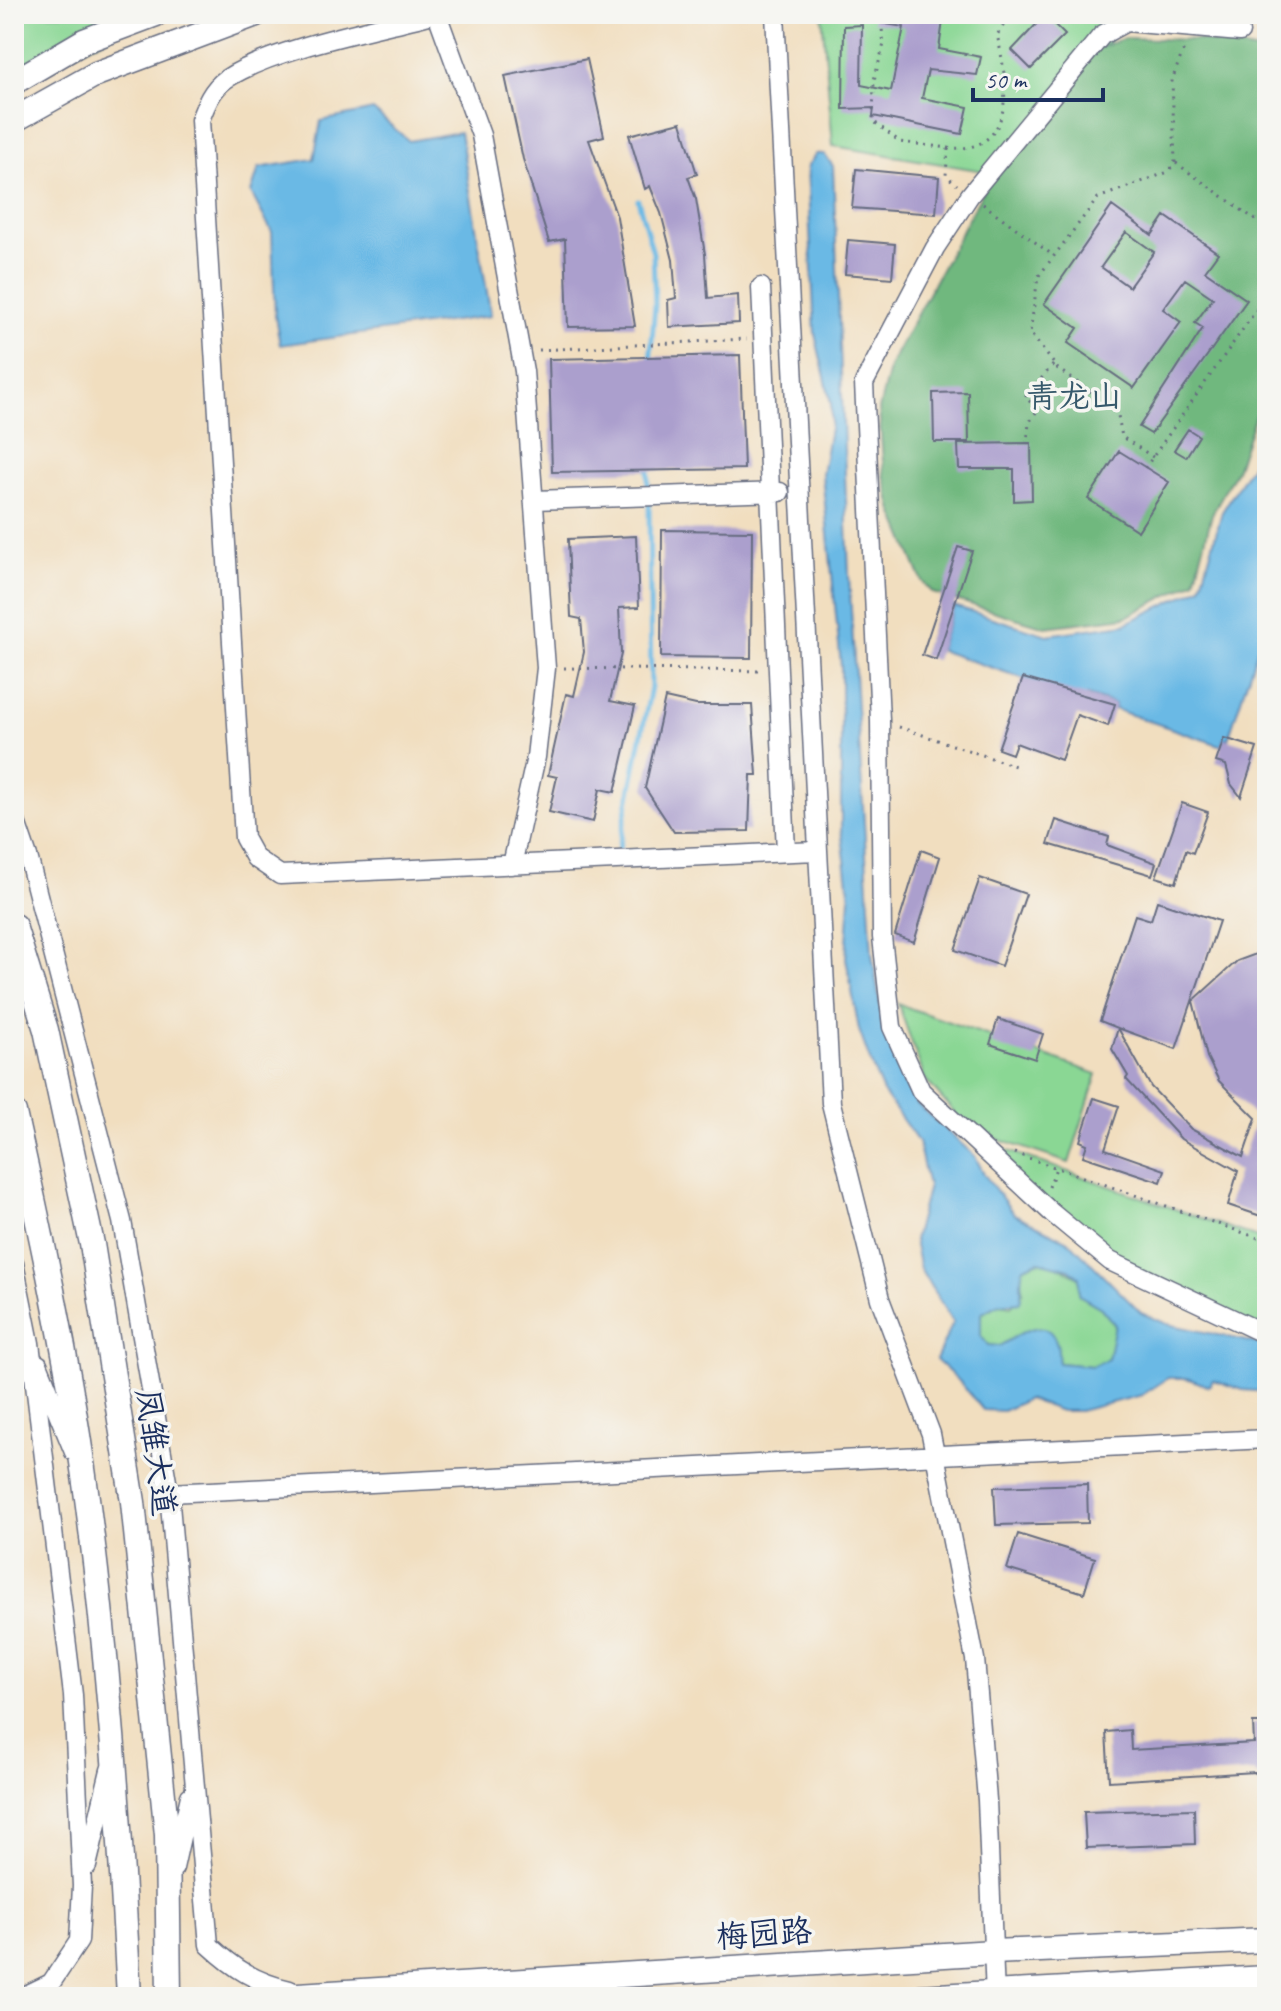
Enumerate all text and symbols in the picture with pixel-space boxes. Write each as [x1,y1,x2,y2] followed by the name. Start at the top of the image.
[973,52,1103,102] scale bar
[985,65,1028,95] text: 50 m
[1026,376,1122,417] park label: 青龙山
[127,1386,185,1518] street label: 凤雏大道
[715,1910,813,1958] street label: 梅园路

